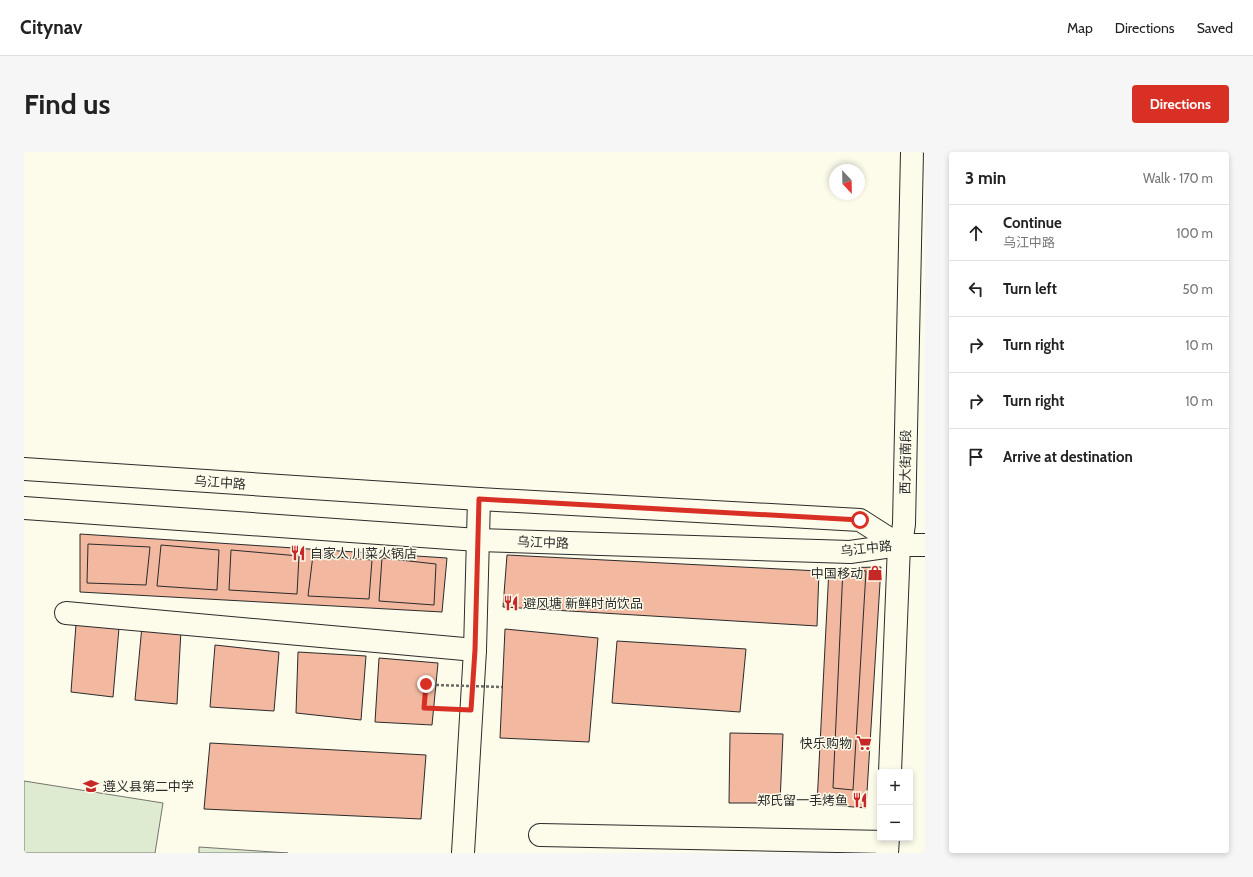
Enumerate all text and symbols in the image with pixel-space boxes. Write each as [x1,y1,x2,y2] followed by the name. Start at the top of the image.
[20,16,82,39] text: Citynav
[1067,19,1093,37] text: Map
[1115,19,1175,37] text: Directions
[1197,19,1233,37] text: Saved
[1132,85,1229,123] button: Directions
[24,87,110,121] text: Find us
[829,164,865,200] north arrow
[965,168,1006,188] text: 3 min
[1143,170,1213,186] text: Walk · 170 m
[1003,214,1062,232] text: Continue
[965,222,987,244] icon: ahead
[1176,225,1213,241] text: 100 m
[1003,234,1055,250] text: 乌江中路
[965,278,987,300] icon: left
[1003,280,1057,298] text: Turn left
[1183,281,1213,297] text: 50 m
[965,334,987,356] icon: right
[1003,336,1064,354] text: Turn right
[1185,337,1213,353] text: 10 m
[965,390,987,412] icon: right
[1003,392,1064,410] text: Turn right
[1185,393,1213,409] text: 10 m
[896,429,914,495] street label: 西大街南段
[965,446,987,468] icon: arrive
[1003,448,1133,466] text: Arrive at destination
[193,472,247,492] street label: 乌江中路
[851,511,869,529] route start
[517,533,569,551] street label: 乌江中路
[839,537,893,559] street label: 乌江中路
[289,544,307,562] restaurant icon: 自家人 川菜火锅店
[310,545,417,561] place label: 自家人 川菜火锅店
[866,564,884,582] shop icon: 中国移动
[811,565,863,581] place label: 中国移动
[502,594,520,612] restaurant icon: 避风塘 新鲜时尚饮品
[523,595,643,611] place label: 避风塘 新鲜时尚饮品
[417,675,435,693] route end
[855,734,873,752] supermarket icon: 快乐购物
[800,735,852,751] place label: 快乐购物
[877,769,913,841] map controls
[877,769,913,805] button: +
[82,777,100,795] school or university icon: 遵义县第二中学
[103,778,194,794] place label: 遵义县第二中学
[851,791,869,809] restaurant icon: 郑氏留一手烤鱼
[757,792,848,808] place label: 郑氏留一手烤鱼
[877,805,913,841] button: −

